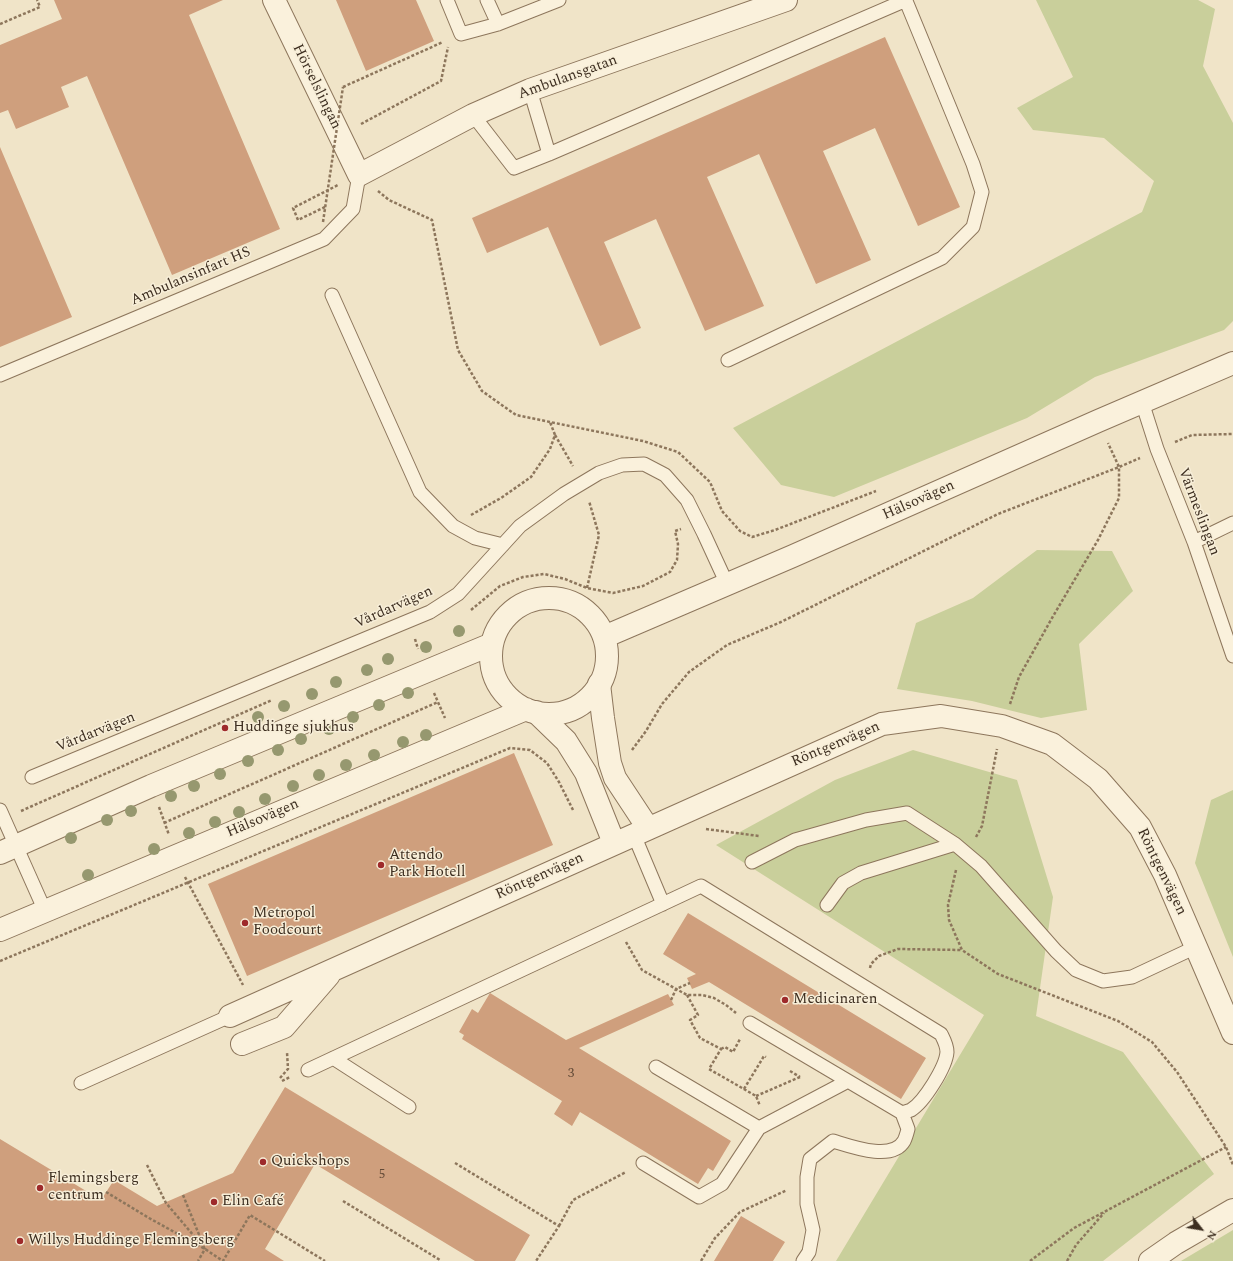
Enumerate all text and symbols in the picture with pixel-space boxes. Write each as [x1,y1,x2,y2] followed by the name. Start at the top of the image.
[288,41,344,133] street label: Hörselslingan
[516,52,620,104] street label: Ambulansgatan
[128,244,254,310] street label: Ambulansinfart HS
[1173,466,1223,558] street label: Värmeslingan
[880,477,958,525] street label: Hälsovägen
[352,583,436,633] street label: Vårdarvägen
[54,709,138,757] street label: Vårdarvägen
[789,718,883,772] street label: Röntgenvägen
[233,719,354,737] place label: Huddinge sjukhus
[220,723,230,733] marker: Huddinge sjukhus
[224,796,302,842] street label: Hälsovägen
[1132,826,1190,918] street label: Röntgenvägen
[389,847,465,882] place label: Attendo Park Hotell
[493,850,587,904] street label: Röntgenvägen
[376,860,386,870] marker: Attendo Park Hotell
[253,905,321,940] place label: Metropol Foodcourt
[240,918,250,928] marker: Metropol Foodcourt
[793,991,878,1009] place label: Medicinaren
[780,995,790,1005] marker: Medicinaren
[568,1066,574,1082] house number: 3
[271,1153,350,1171] place label: Quickshops
[258,1157,268,1167] marker: Quickshops
[379,1167,385,1183] house number: 5
[48,1170,139,1205] place label: Flemingsberg centrum
[35,1183,45,1193] marker: Flemingsberg centrum
[222,1193,284,1211] place label: Elin Café
[209,1197,219,1207] marker: Elin Café
[1181,1209,1221,1249] north arrow
[1202,1227,1221,1244] text: N
[28,1232,234,1250] place label: Willys Huddinge Flemingsberg
[15,1236,25,1246] marker: Willys Huddinge Flemingsberg

